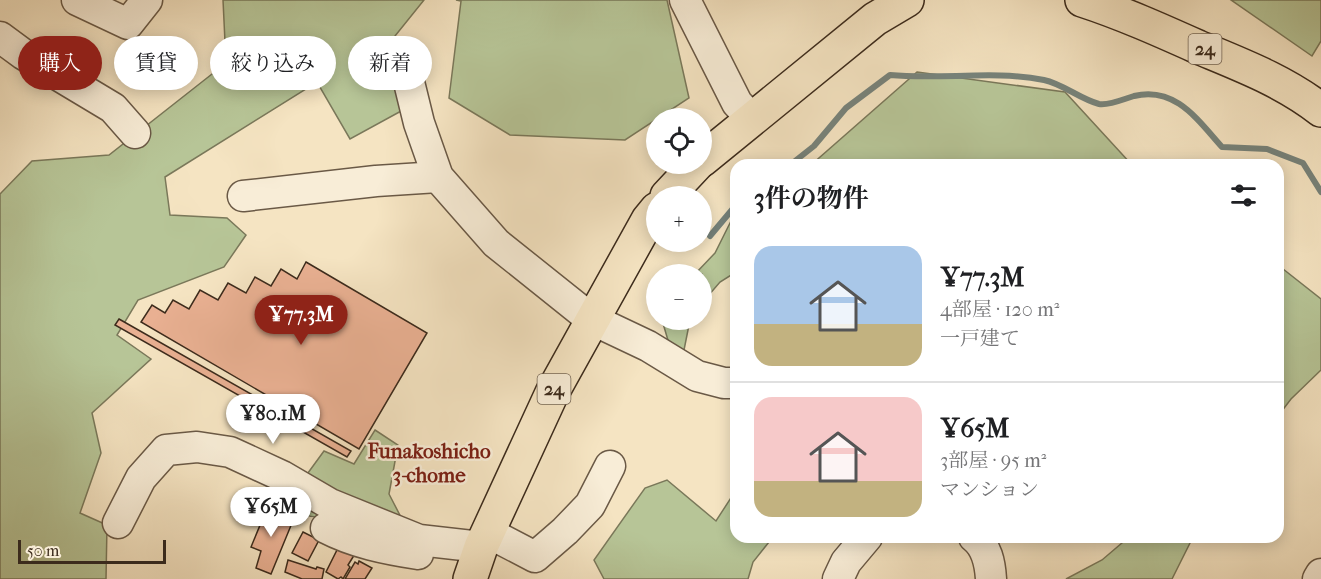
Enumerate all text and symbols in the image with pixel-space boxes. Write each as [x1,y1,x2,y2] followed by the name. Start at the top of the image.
[1188,34,1222,64] road number: 24
[18,36,102,90] chip: 購入
[114,36,198,90] chip: 賃貸
[210,36,336,90] chip: 絞り込み
[348,36,432,90] chip: 新着
[646,108,712,330] map controls
[646,108,712,174] button: locate
[1227,179,1260,212] icon: filters
[754,183,869,214] text: 3件の物件
[646,186,712,252] button: +
[940,262,1024,293] text: ¥77.3M
[646,264,712,330] button: −
[802,270,874,342] icon: home
[252,295,350,346] pin: ¥77.3M
[940,298,1059,321] text: 4部屋 · 120 m²
[269,303,333,326] text: ¥77.3M
[940,327,1020,350] text: 一戸建て
[538,374,570,404] road number: 24
[224,394,322,445] pin: ¥80.1M
[240,402,306,425] text: ¥80.1M
[940,413,1009,444] text: ¥65M
[802,421,874,493] icon: home
[366,439,491,487] district label: Funakoshicho 3-chome
[940,449,1047,472] text: 3部屋 · 95 m²
[940,478,1039,501] text: マンション
[235,487,307,538] pin: ¥65M
[244,495,298,518] text: ¥65M
[18,537,166,564] scale bar
[27,541,59,560] text: 50 m

